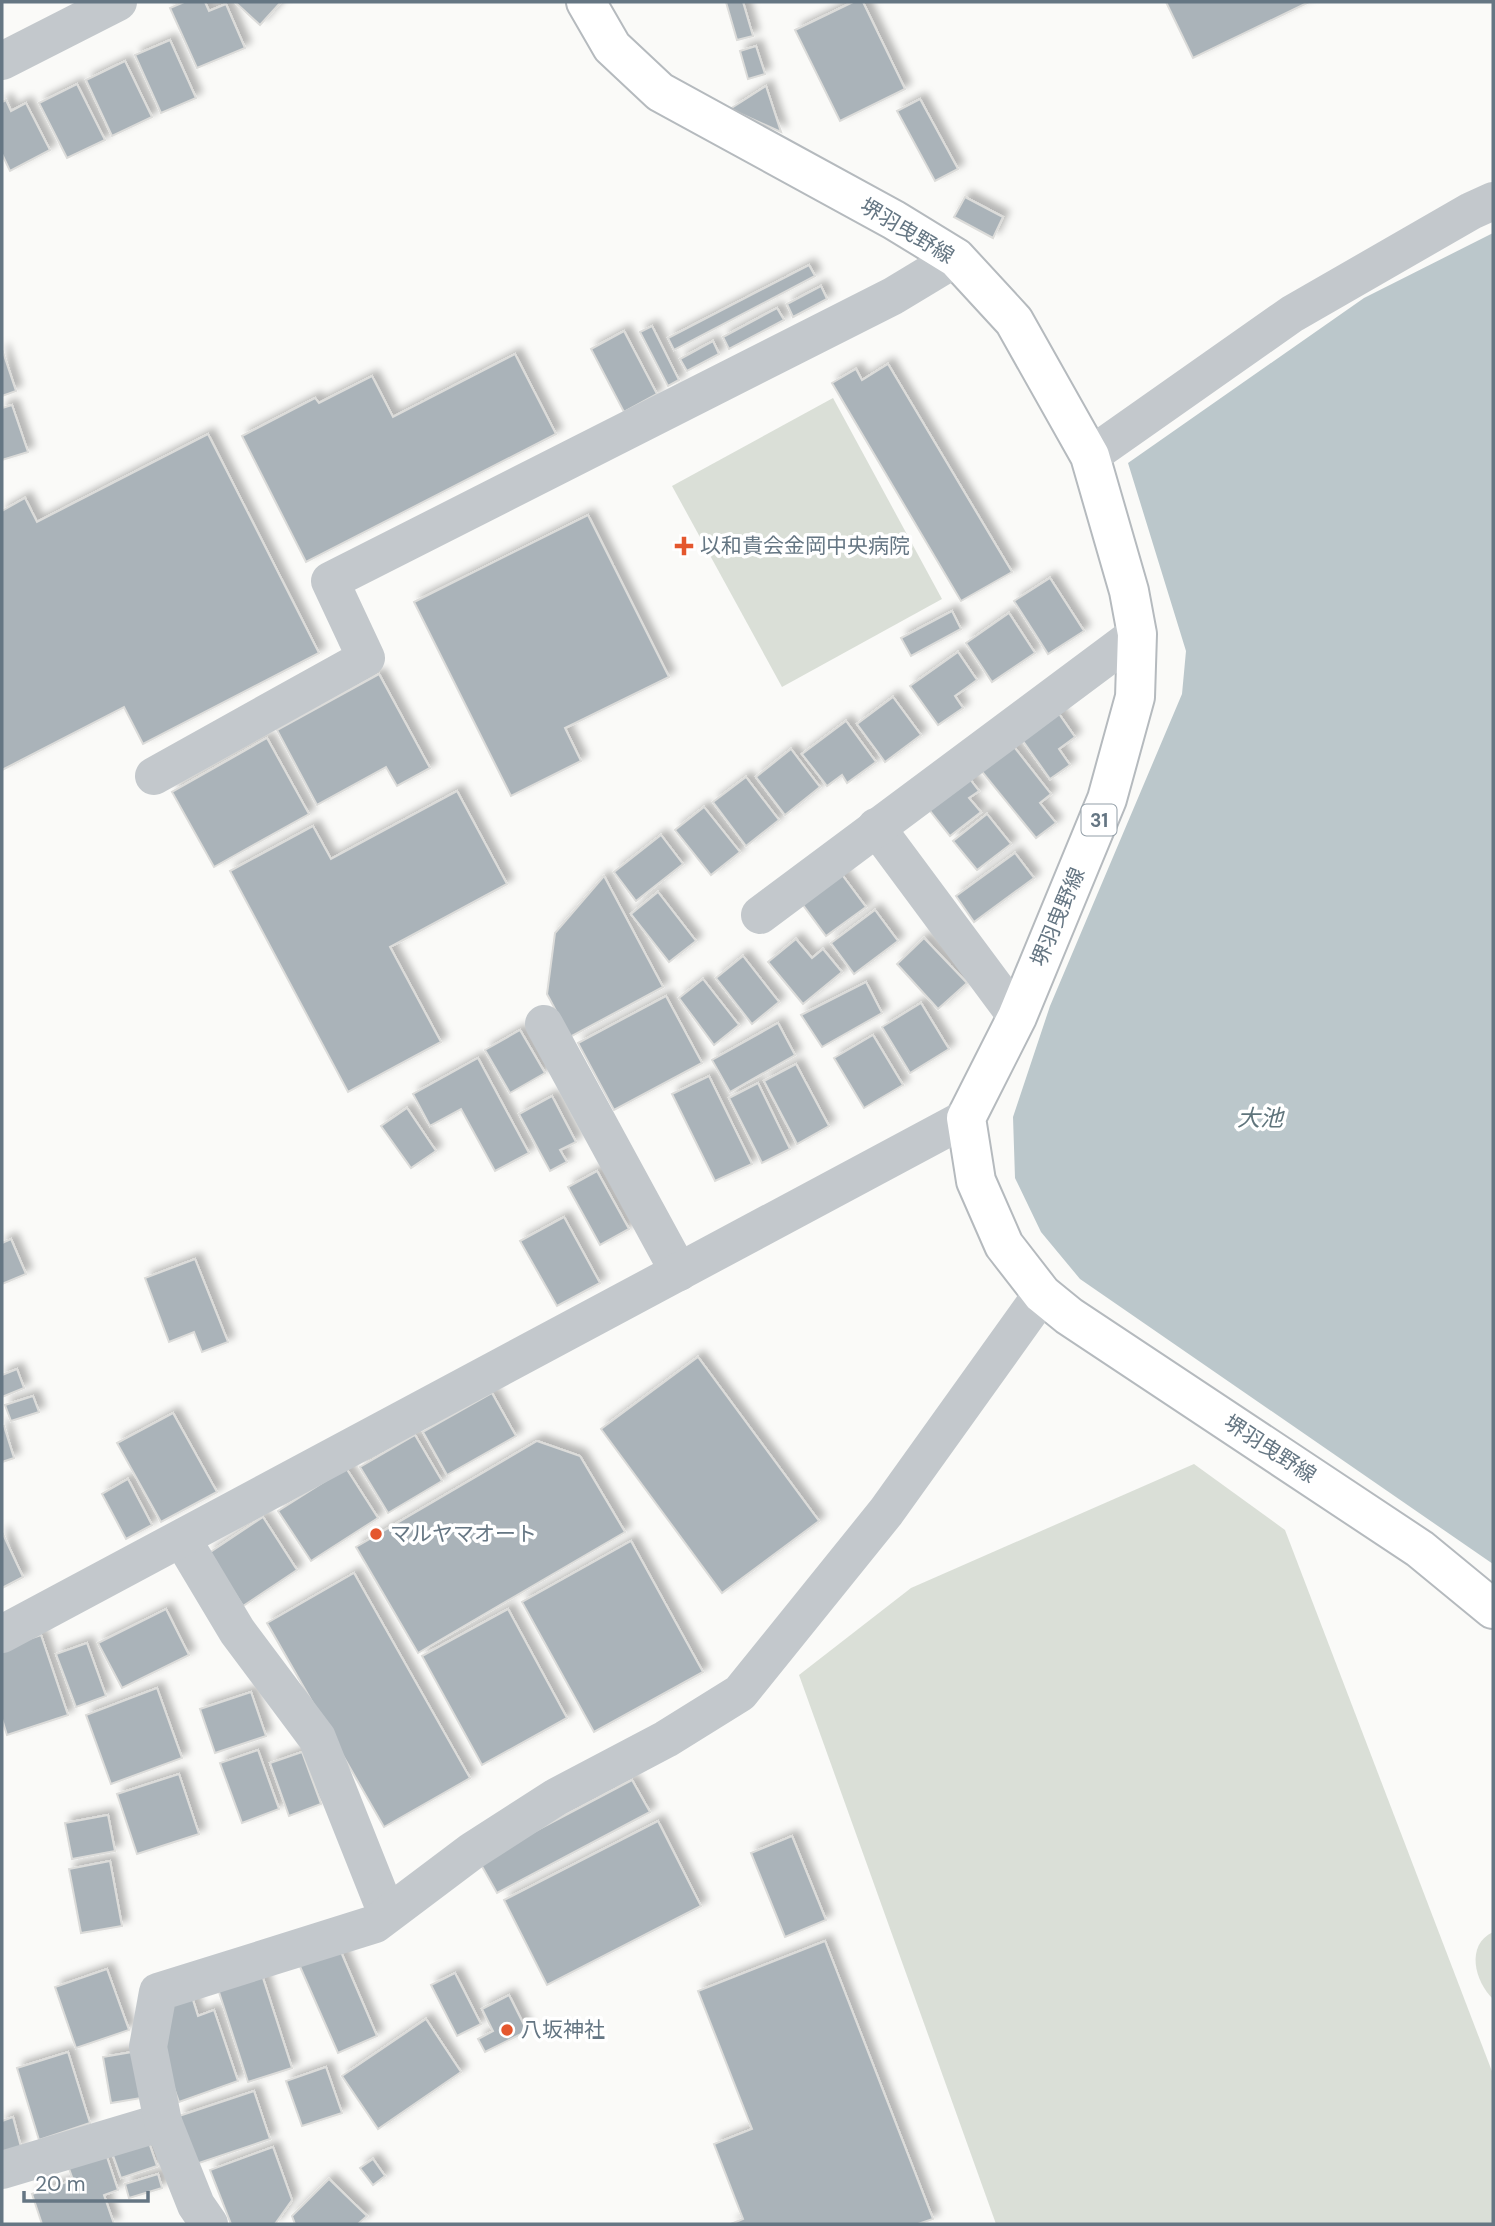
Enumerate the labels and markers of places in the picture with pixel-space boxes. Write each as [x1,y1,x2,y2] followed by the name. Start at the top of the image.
[700,532,910,560] place label: 以和貴会金岡中央病院
[674,536,694,556] marker: 以和貴会金岡中央病院
[390,1520,537,1548] place label: マルヤマオート
[368,1526,384,1542] marker: マルヤマオート
[521,2016,605,2044] place label: 八坂神社
[499,2022,515,2038] marker: 八坂神社

